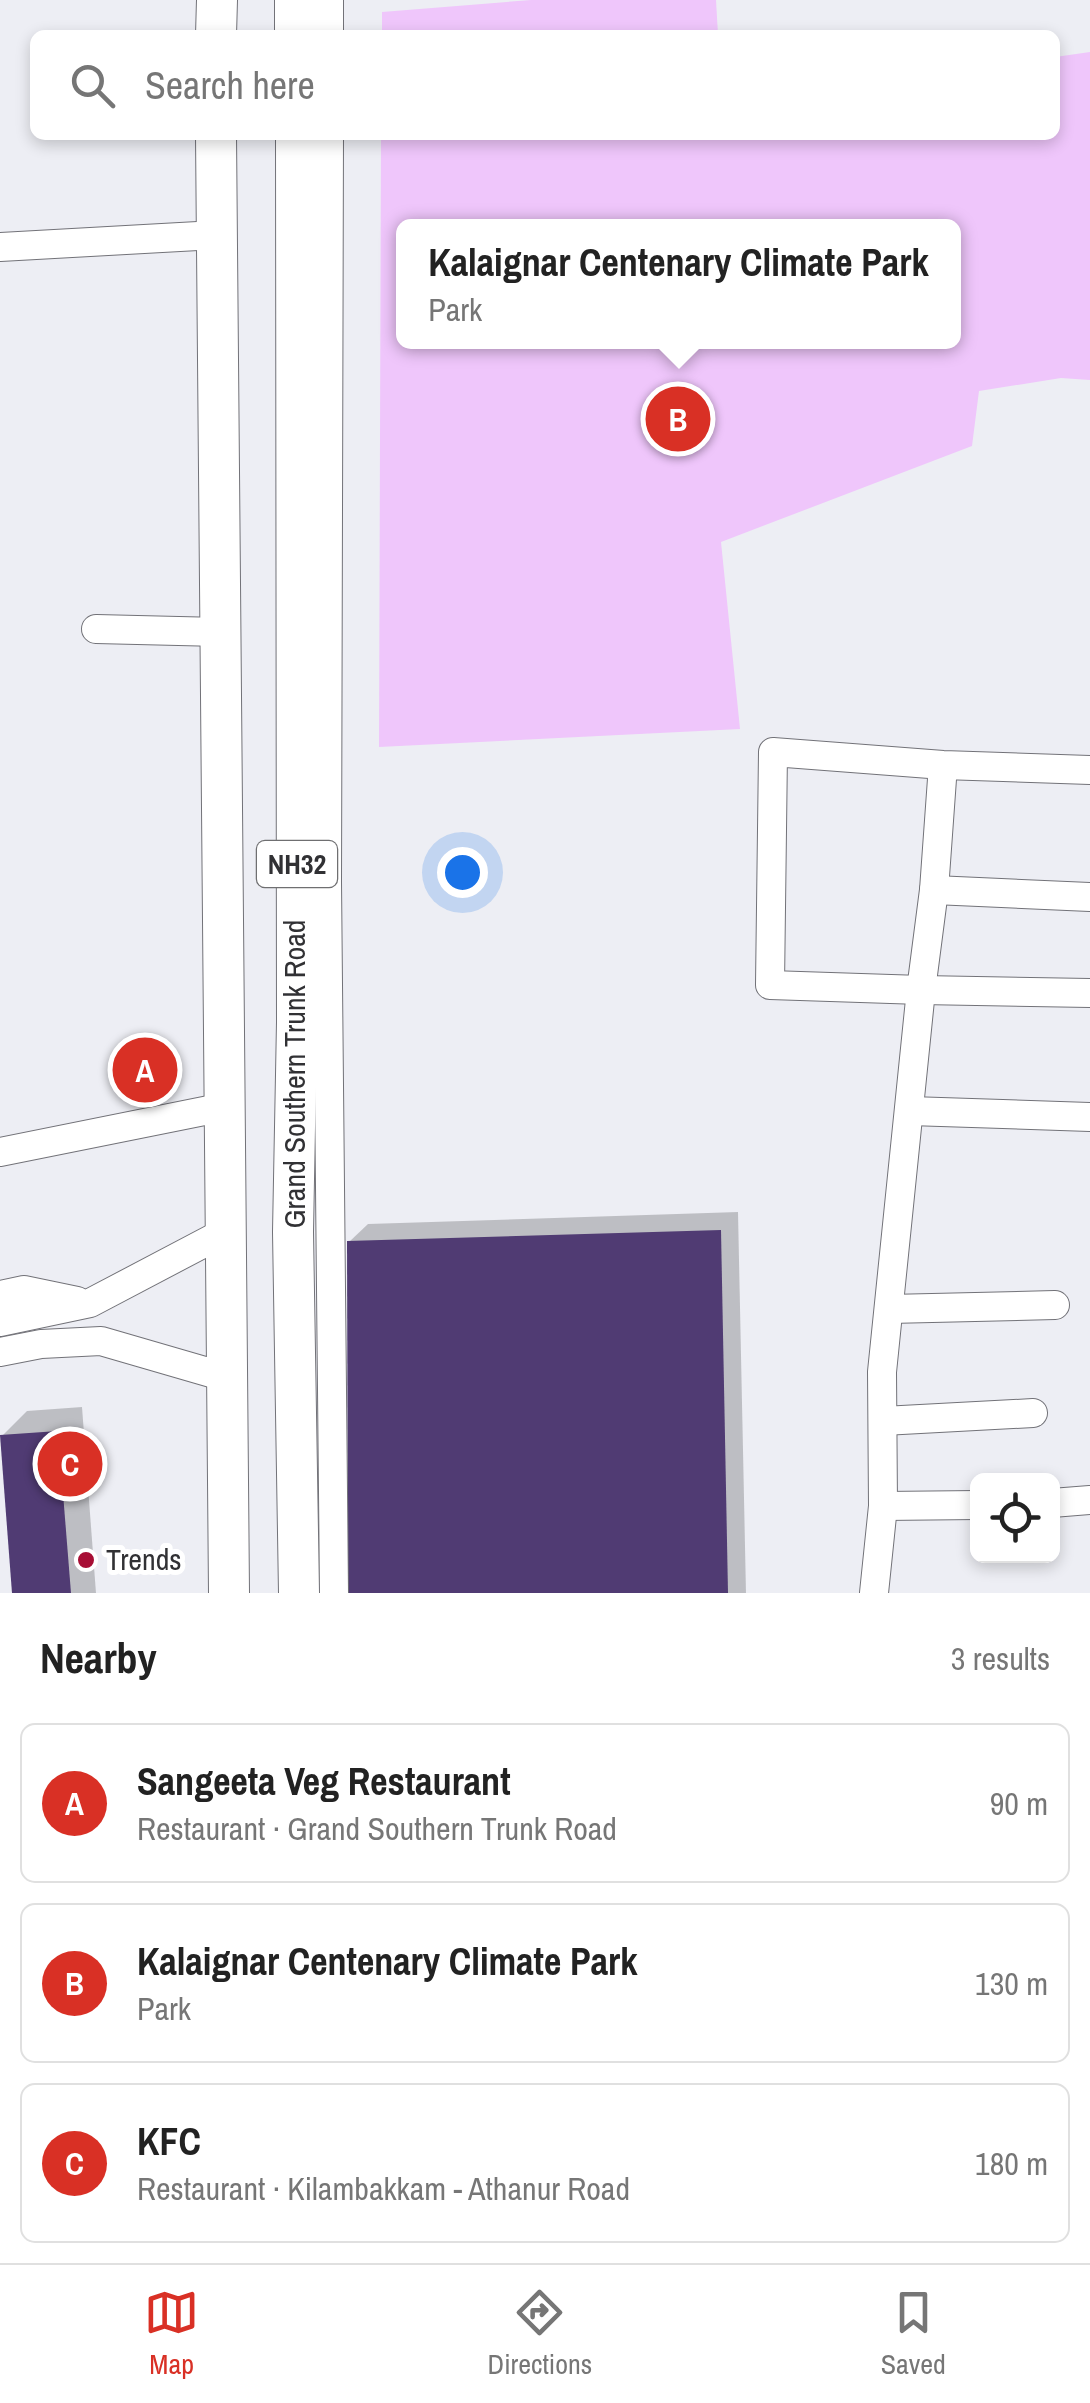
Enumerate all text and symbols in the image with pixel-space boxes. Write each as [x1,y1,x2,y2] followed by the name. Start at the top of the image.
[30,30,1060,140] search box
[65,58,120,113] icon: search
[145,60,315,111] text: Search here
[396,219,961,349] popup
[428,237,929,288] text: Kalaignar Centenary Climate Park
[428,288,482,331] text: Park
[646,382,710,456] pin: B
[257,841,337,887] road number: NH32
[437,847,488,898] your location
[274,919,314,1229] street label: Grand Southern Trunk Road
[112,1032,178,1108] pin: A
[38,1426,102,1502] pin: C
[970,1473,1060,1563] map controls
[970,1473,1060,1563] button: locate
[106,1539,182,1579] place label: Trends
[75,1549,97,1571] marker: Trends
[40,1630,157,1686] text: Nearby
[951,1637,1050,1680] text: 3 results
[137,1756,511,1807] text: Sangeeta Veg Restaurant
[65,1782,84,1825] text: A
[990,1782,1048,1825] text: 90 m
[137,1807,617,1850] text: Restaurant · Grand Southern Trunk Road
[137,1936,638,1987] text: Kalaignar Centenary Climate Park
[65,1962,84,2005] text: B
[975,1962,1048,2005] text: 130 m
[137,1987,191,2030] text: Park
[137,2116,201,2167] text: KFC
[65,2142,84,2185] text: C
[975,2142,1048,2185] text: 180 m
[137,2167,630,2210] text: Restaurant · Kilambakkam - Athanur Road
[144,2285,199,2383] tab: Map
[488,2285,592,2383] tab: Directions
[881,2285,946,2383] tab: Saved

